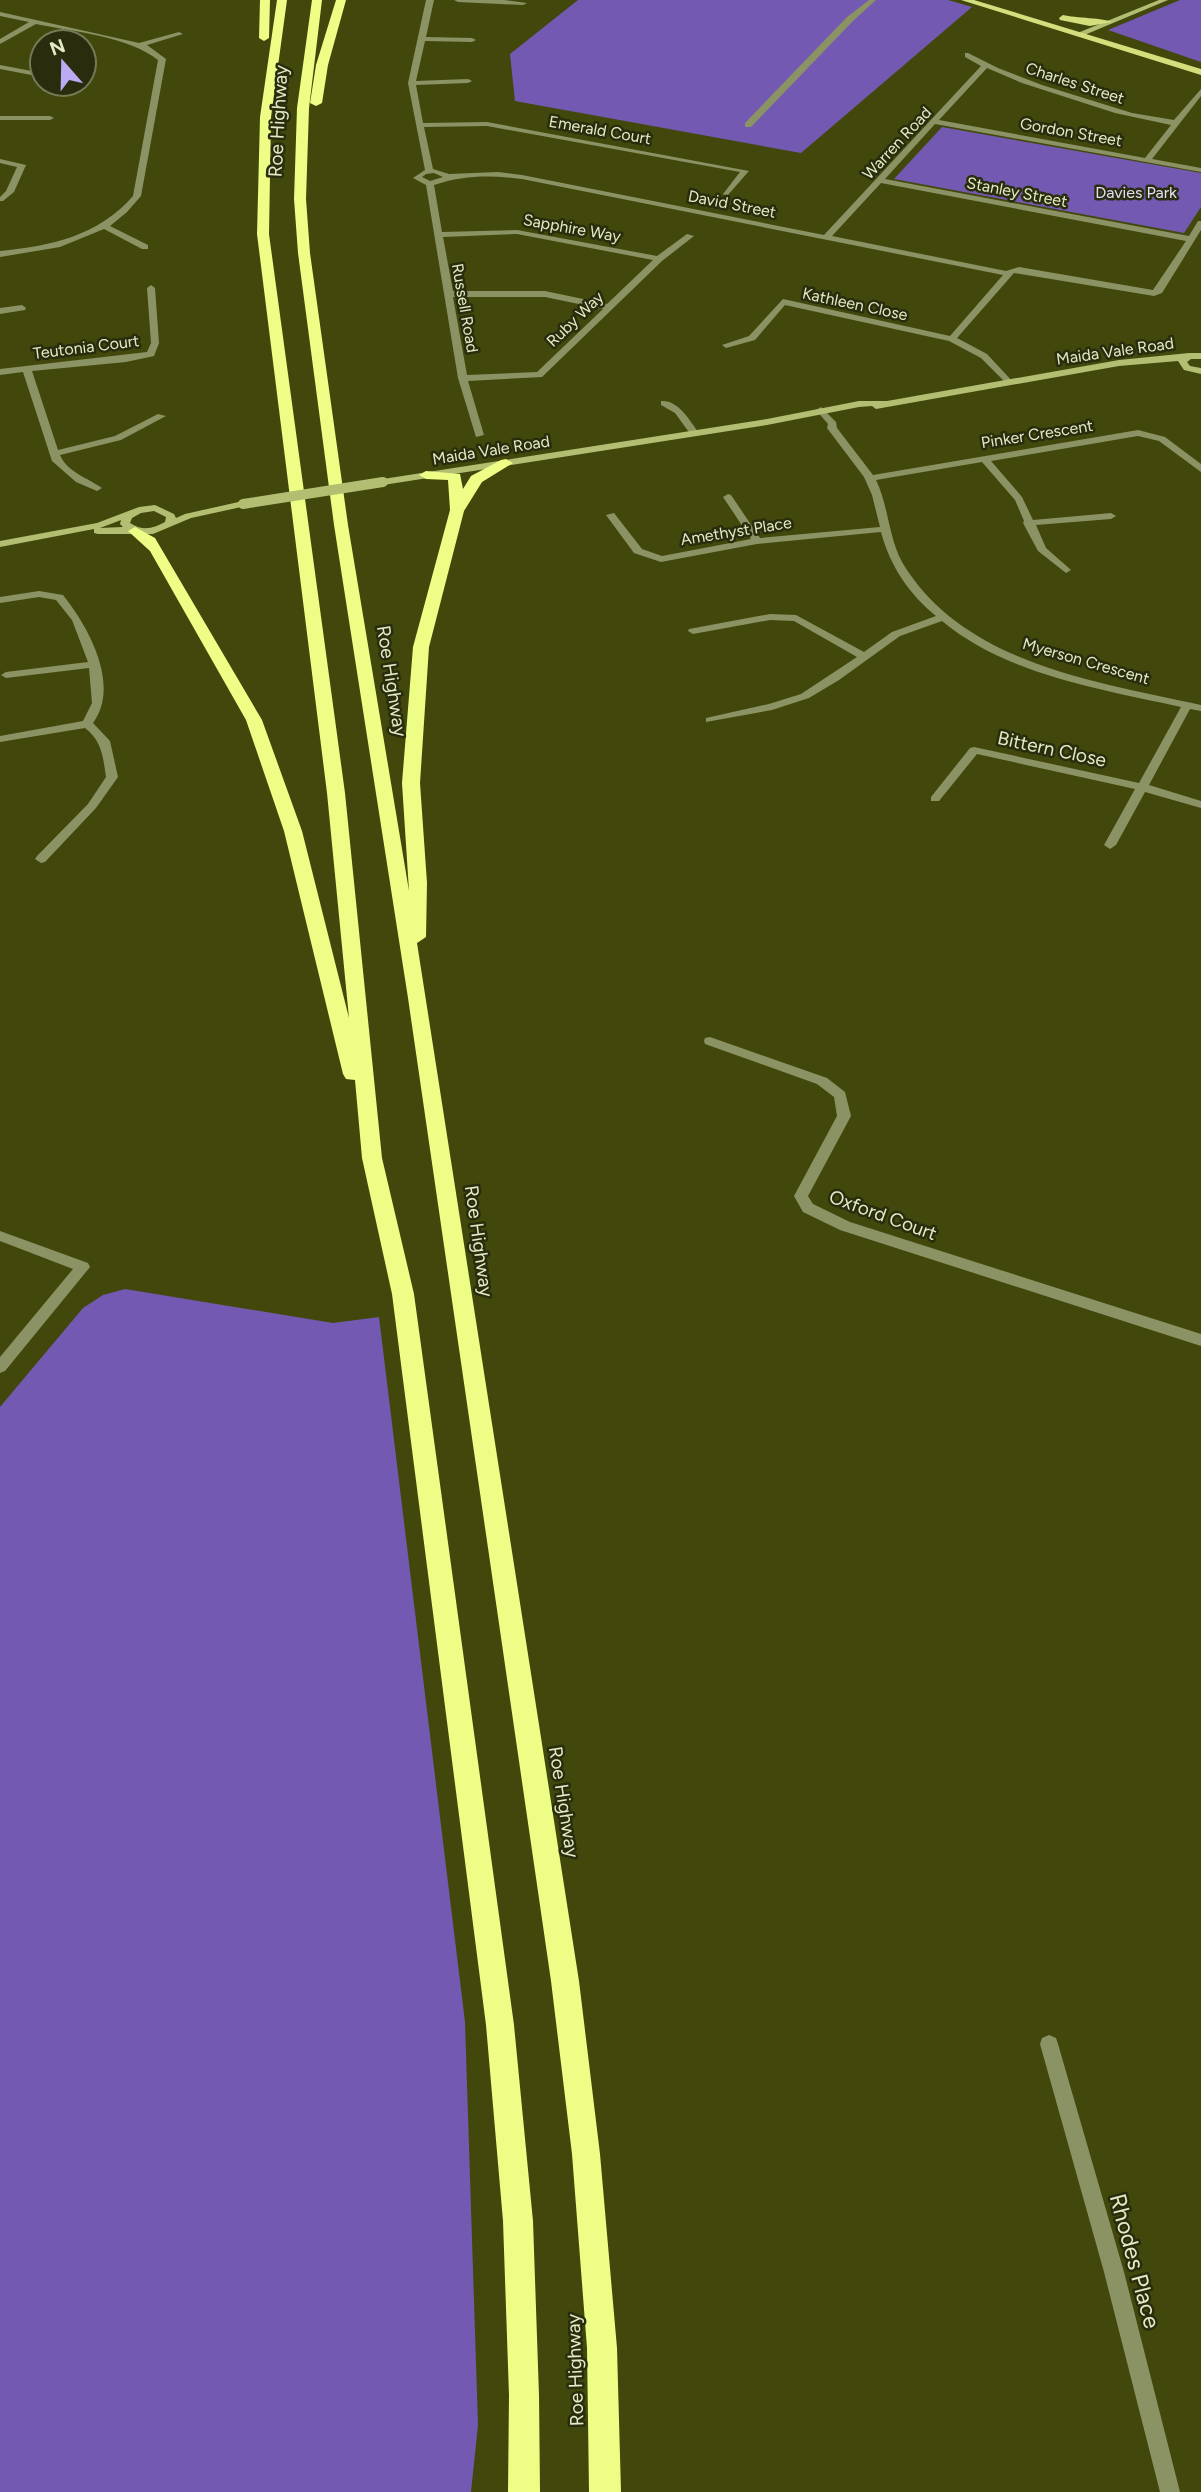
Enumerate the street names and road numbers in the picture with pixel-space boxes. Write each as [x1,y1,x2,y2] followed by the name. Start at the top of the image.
[1023,58,1127,108] street label: Charles Street
[264,64,292,178] street label: Roe Highway
[859,103,935,183] street label: Warren Road
[547,112,653,148] street label: Emerald Court
[1019,114,1123,150] street label: Gordon Street
[965,173,1069,211] street label: Stanley Street
[686,186,778,222] street label: David Street
[522,210,623,246] street label: Sapphire Way
[448,262,482,354] street label: Russell Road
[801,284,910,324] street label: Kathleen Close
[543,287,608,351] street label: Ruby Way
[32,331,140,363] street label: Teutonia Court
[1055,333,1175,369] street label: Maida Vale Road
[980,416,1094,452] street label: Pinker Crescent
[431,431,551,469] street label: Maida Vale Road
[679,513,793,549] street label: Amethyst Place
[372,624,412,738] street label: Roe Highway
[1020,634,1152,688] street label: Myerson Crescent
[996,726,1108,772] street label: Bittern Close
[460,1184,498,1298] street label: Roe Highway
[826,1185,940,1245] street label: Oxford Court
[544,1745,584,1859] street label: Roe Highway
[1104,2191,1166,2331] street label: Rhodes Place
[562,2313,588,2427] street label: Roe Highway

